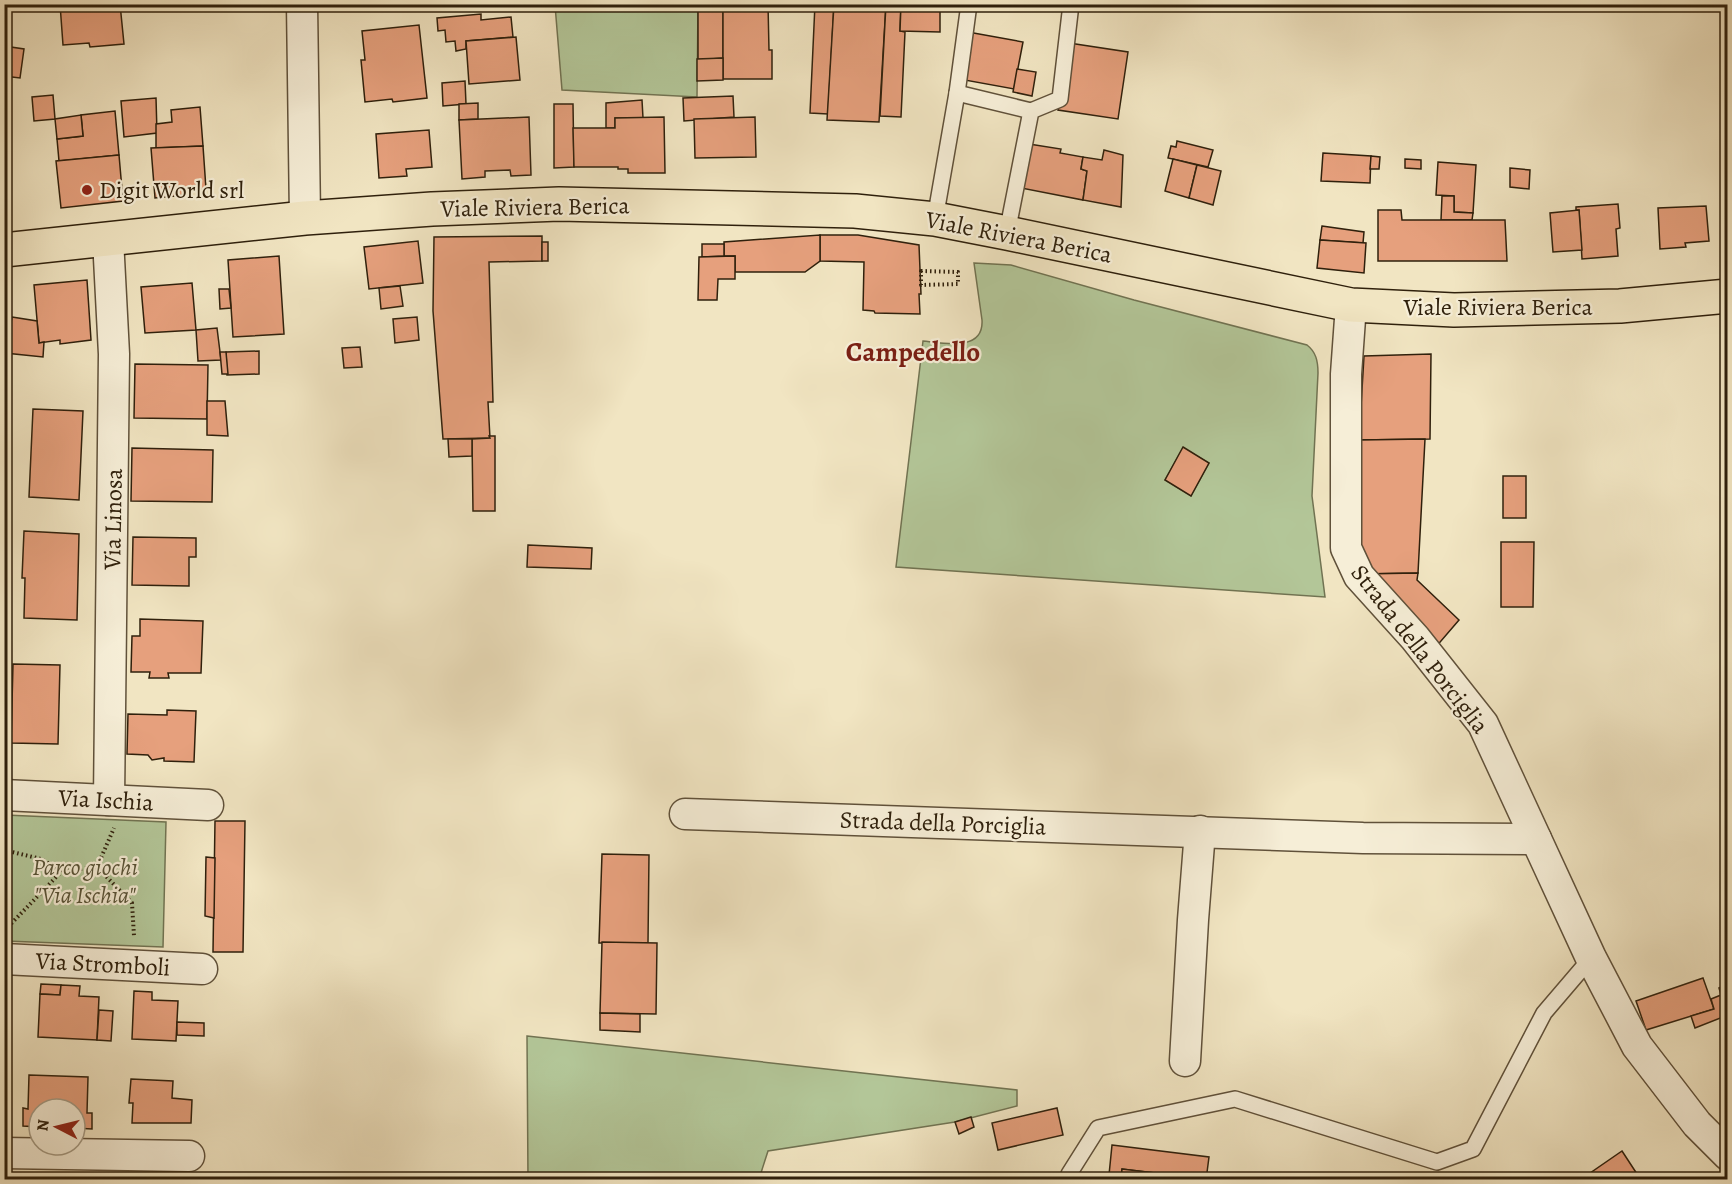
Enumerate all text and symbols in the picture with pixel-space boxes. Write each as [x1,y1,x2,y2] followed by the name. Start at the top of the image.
[99,174,244,206] place label: Digit World srl
[80,183,94,197] marker: Digit World srl
[439,189,631,225] street label: Viale Riviera Berica
[922,203,1116,271] street label: Viale Riviera Berica
[1402,291,1593,323] street label: Viale Riviera Berica
[846,334,980,370] district label: Campedello
[96,467,130,571] street label: Via Linosa
[1344,558,1497,741] street label: Strada della Porciglia
[57,781,155,819] street label: Via Ischia
[839,803,1048,843] street label: Strada della Porciglia
[32,851,138,911] park label: Parco giochi "Via Ischia"
[34,944,171,984] street label: Via Stromboli
[27,1097,87,1157] north arrow
[31,1118,55,1132] text: N

